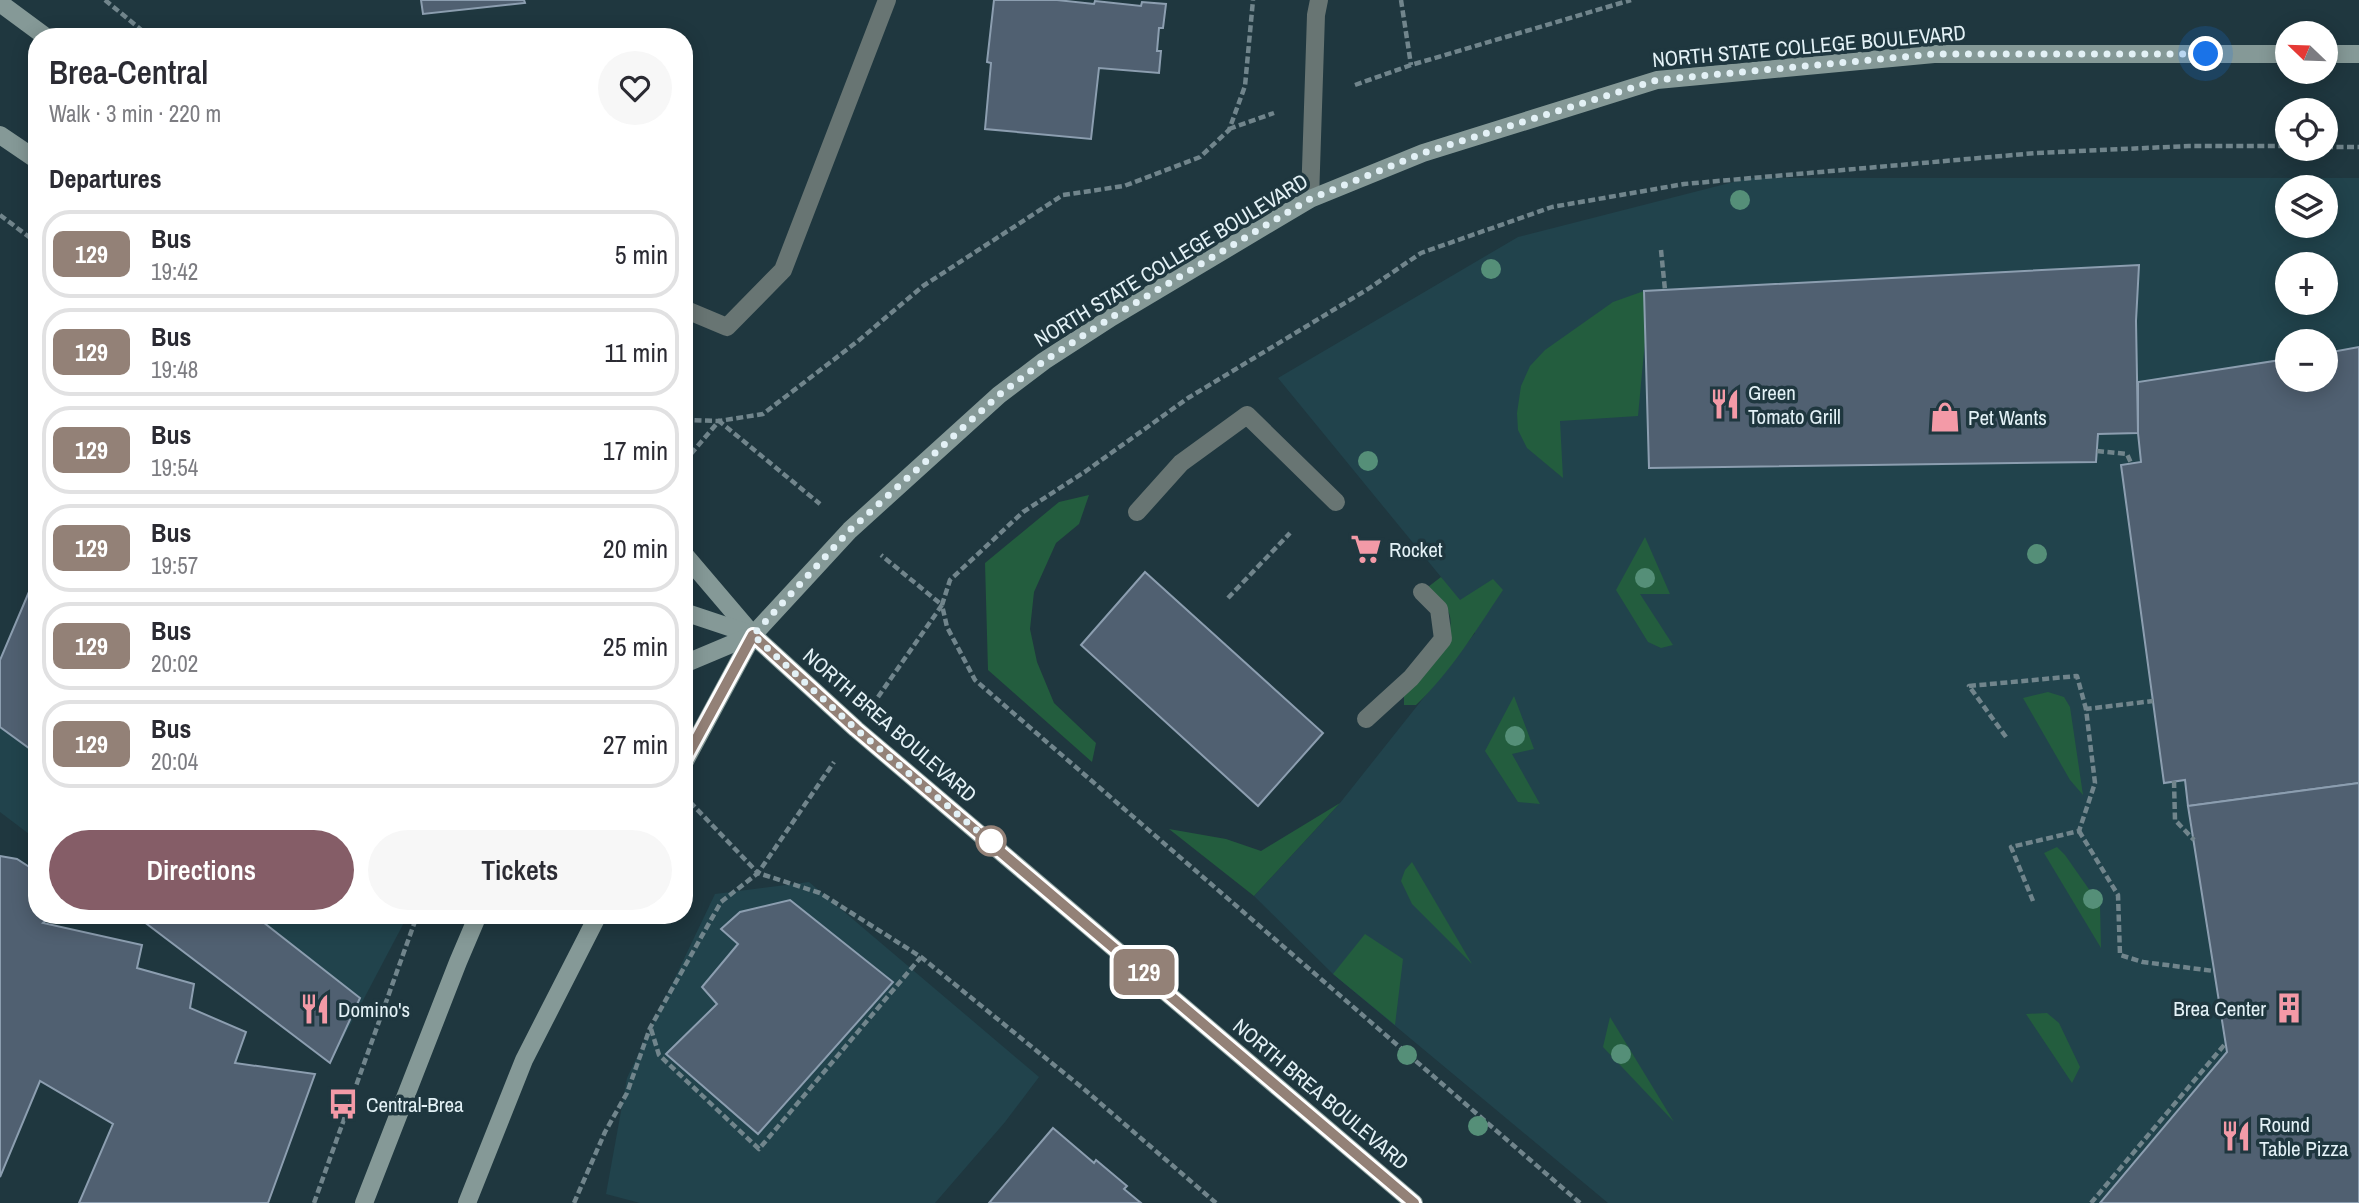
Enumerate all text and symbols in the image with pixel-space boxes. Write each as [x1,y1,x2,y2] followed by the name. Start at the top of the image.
[1651,18,1967,74] street label: NORTH STATE COLLEGE BOULEVARD
[2275,21,2338,84] north arrow
[2275,21,2338,392] map controls
[2188,36,2223,71] your location
[49,50,208,94] text: Brea-Central
[598,51,672,125] button: heart
[49,98,221,129] text: Walk · 3 min · 220 m
[2275,98,2338,161] button: locate
[49,161,162,196] text: Departures
[1029,167,1313,353] street label: NORTH STATE COLLEGE BOULEVARD
[2275,175,2338,238] button: layers
[151,221,191,256] text: Bus
[615,237,668,272] text: 5 min
[75,238,108,270] text: 129
[2275,252,2338,315] button: +
[151,256,198,287] text: 19:42
[151,319,191,354] text: Bus
[2275,329,2338,392] button: −
[604,335,668,370] text: 11 min
[75,336,108,368] text: 129
[151,354,198,385] text: 19:48
[1748,378,1841,431] place label: Green Tomato Grill
[1708,387,1742,421] restaurant icon: Green Tomato Grill
[1928,400,1962,434] shop icon: Pet Wants
[1968,403,2047,432] place label: Pet Wants
[151,417,191,452] text: Bus
[603,433,668,468] text: 17 min
[75,434,108,466] text: 129
[151,452,198,483] text: 19:54
[151,515,191,550] text: Bus
[603,531,668,566] text: 20 min
[75,532,108,564] text: 129
[1349,532,1383,566] supermarket icon: Rocket
[1389,535,1443,564] place label: Rocket
[151,550,198,581] text: 19:57
[151,613,191,648] text: Bus
[603,629,668,664] text: 25 min
[75,630,108,662] text: 129
[797,641,983,809] street label: NORTH BREA BOULEVARD
[151,648,198,679] text: 20:02
[151,711,191,746] text: Bus
[603,727,668,762] text: 27 min
[75,728,108,760] text: 129
[151,746,198,777] text: 20:04
[976,826,1006,856] unlabelled marker
[49,830,354,910] button: Directions
[368,830,672,910] button: Tickets
[1104,949,1184,995] line badge: 129
[1128,956,1160,988] text: 129
[2272,991,2306,1025] building icon: Brea Center
[298,992,332,1026] restaurant icon: Domino's
[2173,994,2266,1023] place label: Brea Center
[338,995,410,1024] place label: Domino's
[1227,1012,1415,1176] street label: NORTH BREA BOULEVARD
[326,1087,360,1121] bus stop icon: Central-Brea
[366,1090,464,1119] place label: Central-Brea
[2259,1110,2349,1163] place label: Round Table Pizza
[2219,1119,2253,1153] restaurant icon: Round Table Pizza

